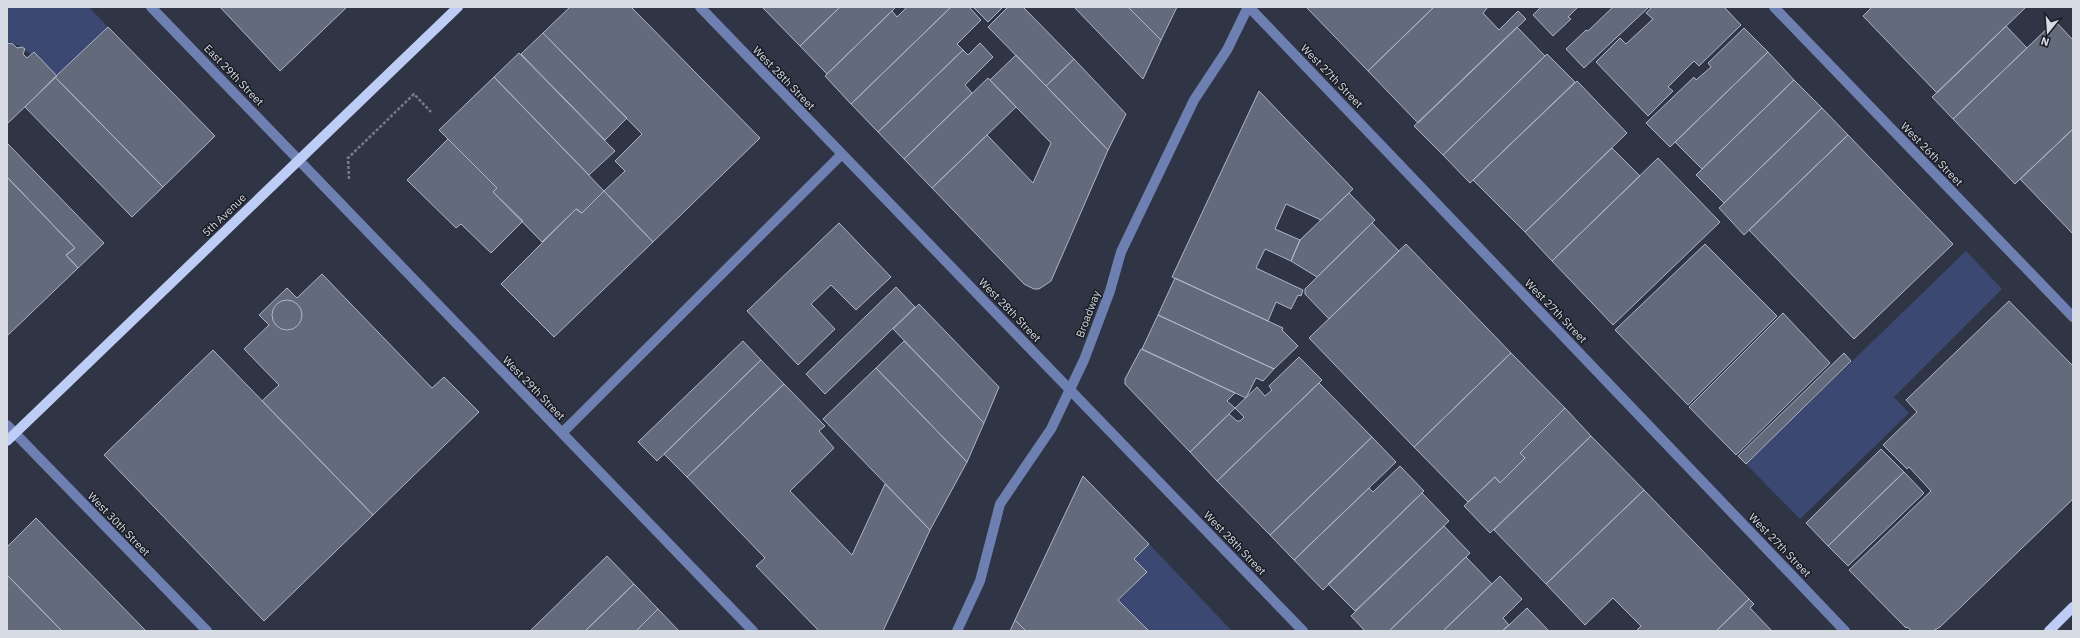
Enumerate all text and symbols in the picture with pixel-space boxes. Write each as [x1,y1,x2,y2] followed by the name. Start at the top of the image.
[2028,12,2068,52] north arrow
[2039,34,2051,49] text: N
[201,41,267,109] street label: East 29th Street
[1298,41,1366,111] street label: West 27th Street
[750,43,818,113] street label: West 28th Street
[1898,119,1966,189] street label: West 26th Street
[199,190,249,240] street label: 5th Avenue
[976,275,1044,345] street label: West 28th Street
[1522,276,1590,346] street label: West 27th Street
[1073,288,1104,339] street label: Broadway
[500,353,568,423] street label: West 29th Street
[85,489,153,559] street label: West 30th Street
[1201,508,1269,578] street label: West 28th Street
[1746,510,1814,580] street label: West 27th Street

